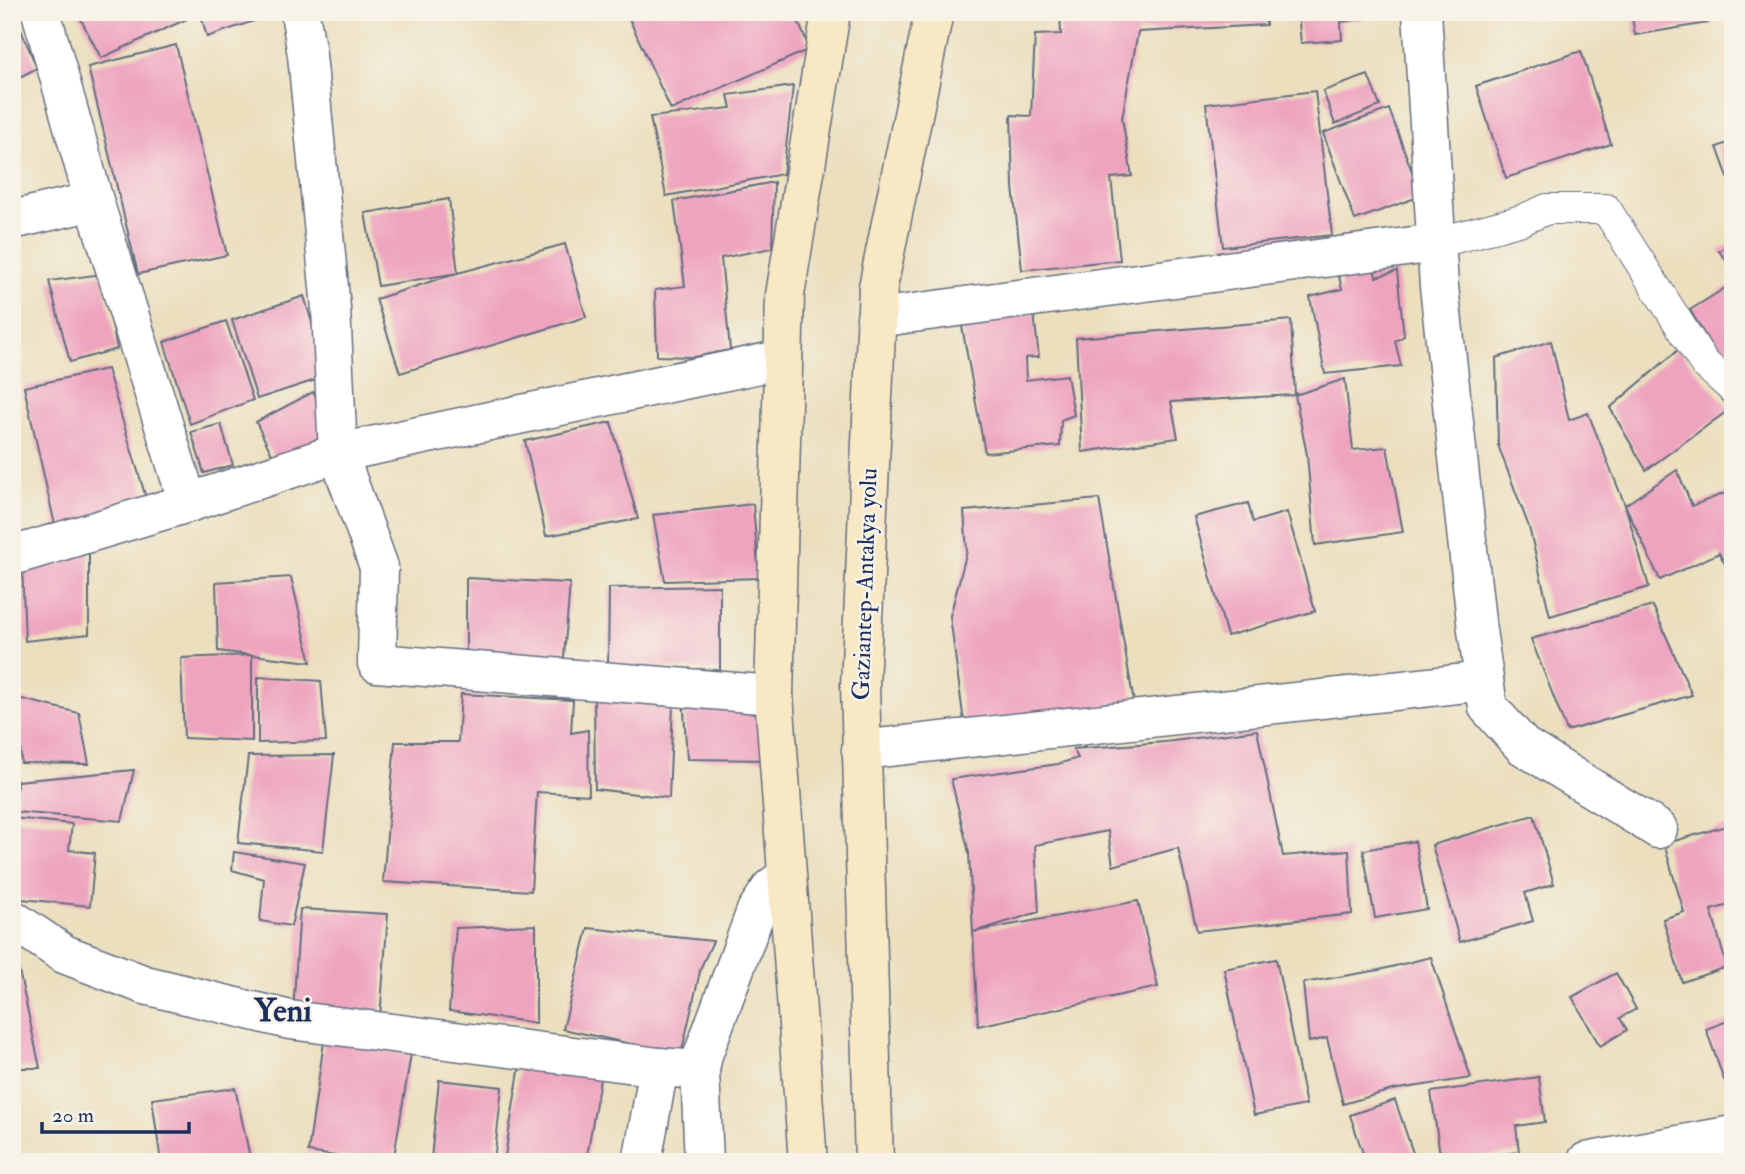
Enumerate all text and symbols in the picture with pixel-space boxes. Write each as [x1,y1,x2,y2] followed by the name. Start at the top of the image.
[845,467,885,701] street label: Gaziantep-Antakya yolu
[253,991,312,1031] district label: Yeni
[42,1090,189,1134] scale bar
[52,1102,94,1129] text: 20 m

